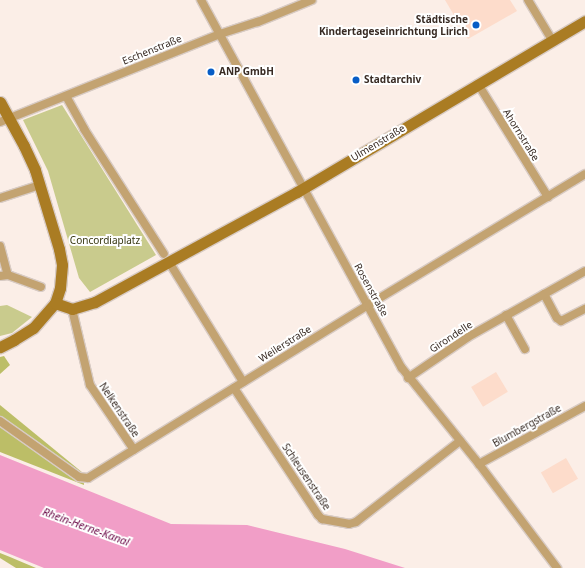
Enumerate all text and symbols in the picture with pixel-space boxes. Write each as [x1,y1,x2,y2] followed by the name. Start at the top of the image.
[319,13,468,36] place label: Städtische Kindertageseinrichtung Lirich
[471,20,481,30] marker: Städtische Kindertageseinrichtung Lirich
[121,33,183,67] street label: Eschenstraße
[219,66,274,78] place label: ANP GmbH
[206,67,216,77] marker: ANP GmbH
[364,74,421,86] place label: Stadtarchiv
[351,75,361,85] marker: Stadtarchiv
[500,107,542,163] street label: Ahornstraße
[349,122,407,164] street label: Ulmenstraße
[70,235,140,247] park label: Concordiaplatz
[352,261,390,319] street label: Rosenstraße
[427,319,475,355] street label: Girondelle
[257,323,313,365] street label: Weilerstraße
[96,381,142,439] street label: Nelkenstraße
[491,402,563,450] street label: Blumbergstraße
[279,442,333,512] street label: Schleusenstraße
[41,505,131,549] water label: Rhein-Herne-Kanal

